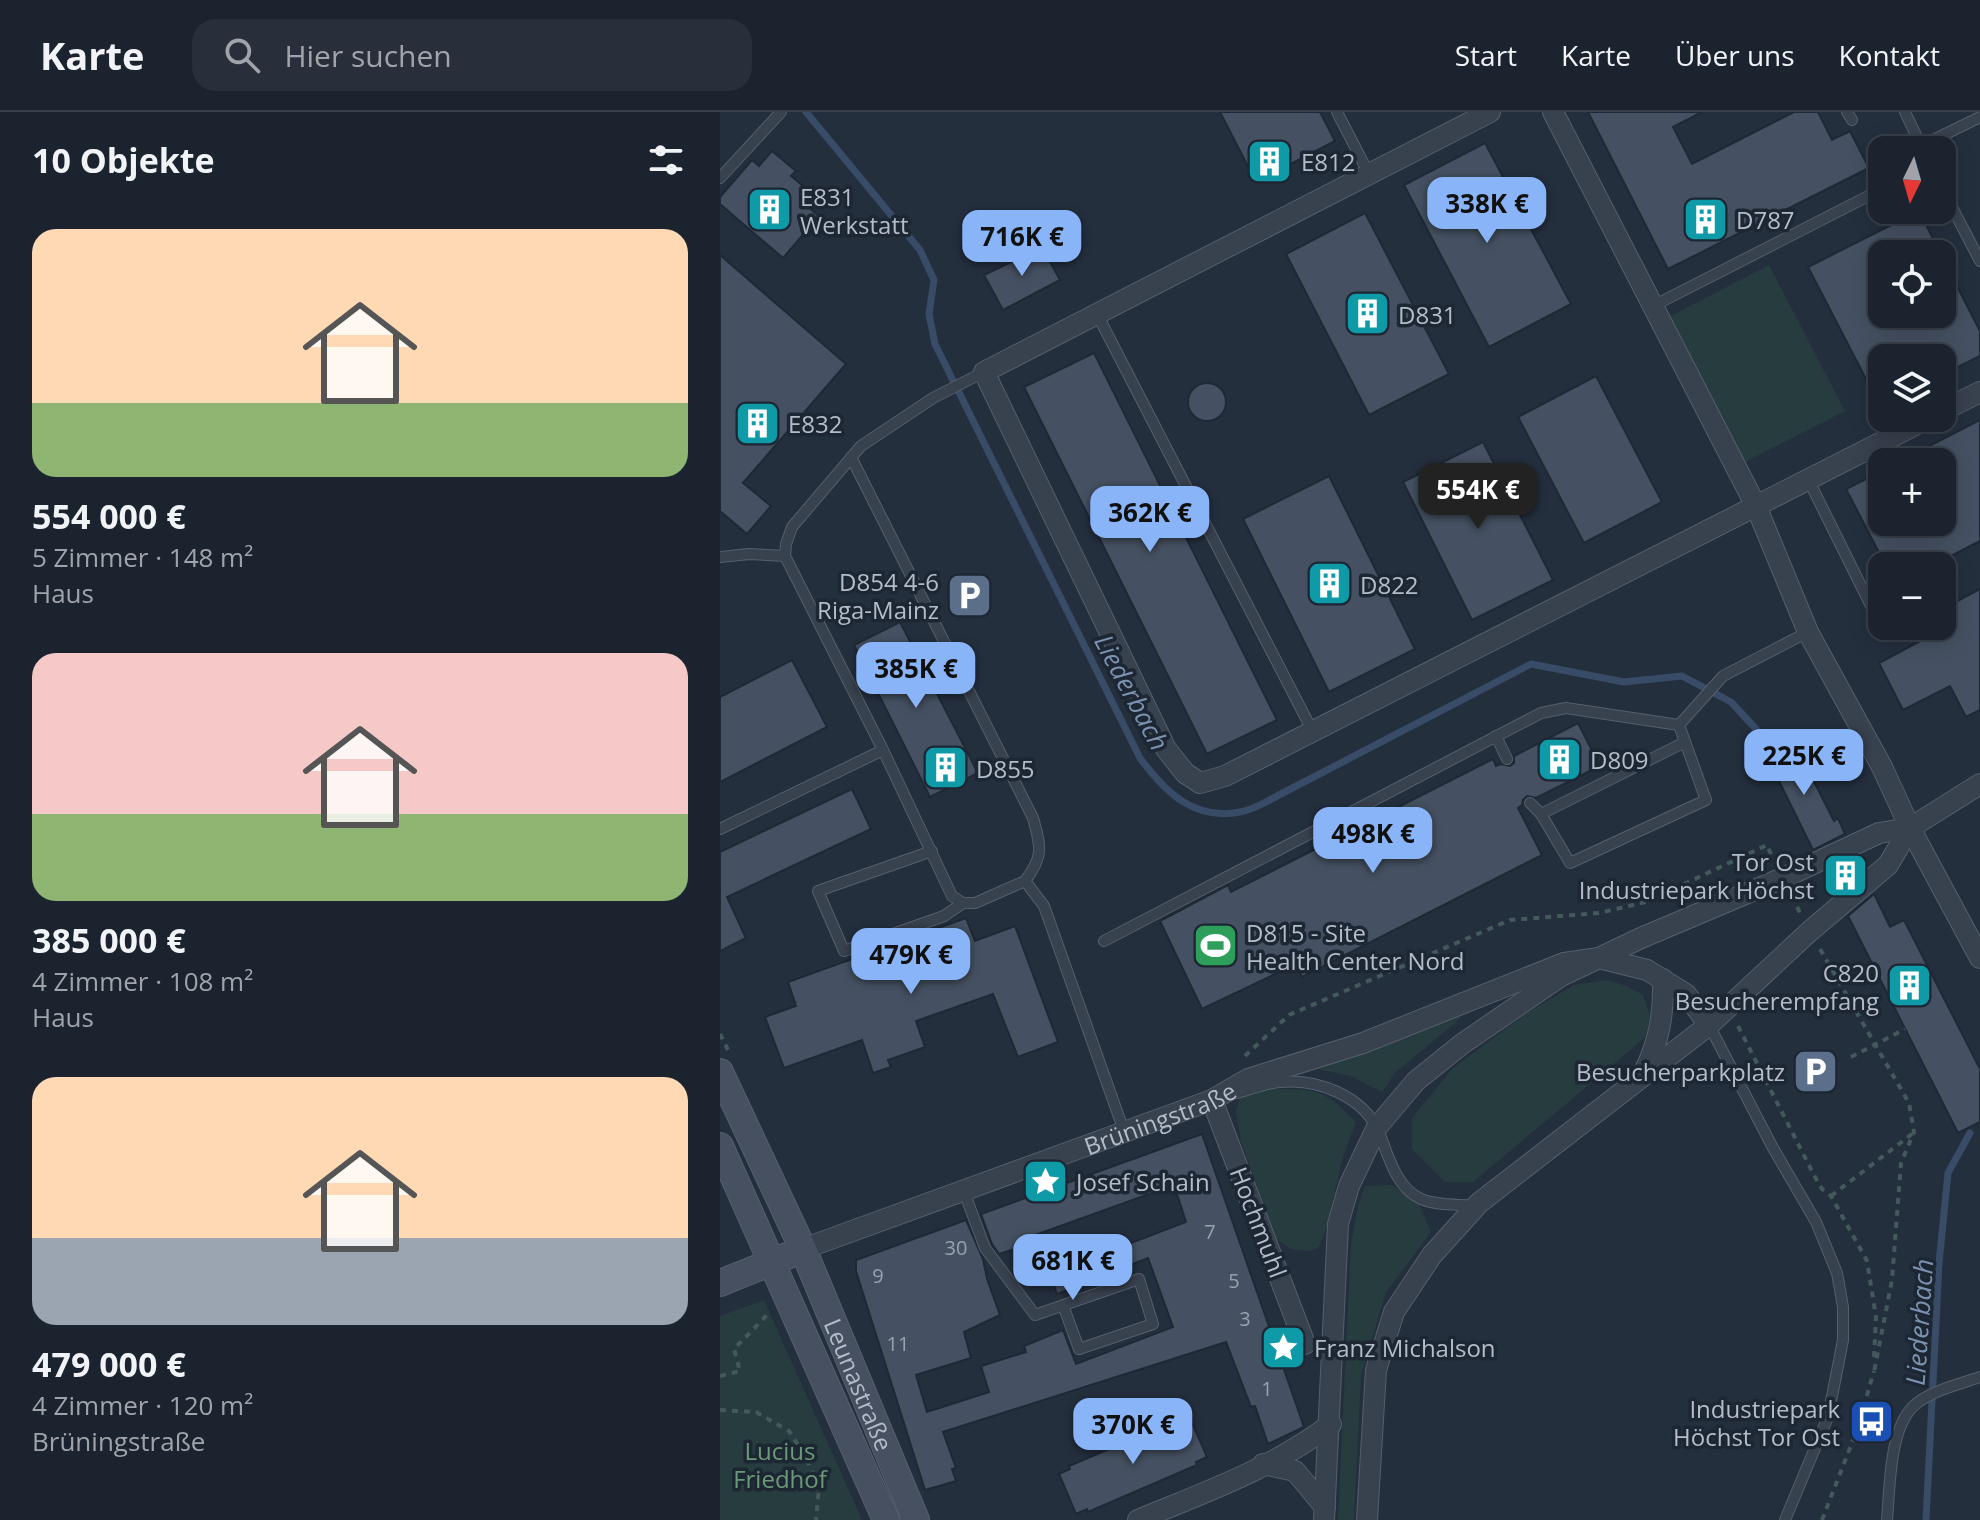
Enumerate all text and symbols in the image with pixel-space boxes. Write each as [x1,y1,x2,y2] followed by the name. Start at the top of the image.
[192,19,752,91] search box
[40,29,144,81] text: Karte
[220,33,264,77] icon: search
[284,35,452,76] text: Hier suchen
[1455,36,1517,74] text: Start
[1561,36,1631,74] text: Karte
[1675,36,1795,74] text: Über uns
[1839,36,1940,74] text: Kontakt
[1868,136,1956,224] north arrow
[1868,136,1956,640] map controls
[32,137,215,183] text: 10 Objekte
[1246,137,1294,185] building icon: E812
[644,138,688,182] icon: filters
[1301,145,1356,178] place label: E812
[1422,177,1552,245] pin: 338K €
[800,180,909,241] place label: E831 Werkstatt
[1445,185,1529,221] text: 338K €
[745,186,793,234] building icon: E831 Werkstatt
[1681,195,1729,243] building icon: D787
[1736,203,1795,236] place label: D787
[957,210,1087,278] pin: 716K €
[980,218,1064,254] text: 716K €
[1868,240,1956,328] button: locate
[288,281,432,425] icon: home
[1343,290,1391,338] building icon: D831
[1398,298,1457,331] place label: D831
[1868,344,1956,432] button: layers
[733,399,781,447] building icon: E832
[788,407,843,440] place label: E832
[1868,448,1956,536] button: +
[1413,463,1543,531] pin: 554K €
[1436,471,1520,507] text: 554K €
[1085,486,1215,554] pin: 362K €
[32,493,186,539] text: 554 000 €
[1108,494,1192,530] text: 362K €
[32,539,253,575] text: 5 Zimmer · 148 m²
[1868,552,1956,640] button: −
[1305,560,1353,608] building icon: D822
[817,565,939,626] place label: D854 4-6 Riga-Mainz
[1360,568,1419,601] place label: D822
[946,571,994,619] parking icon: D854 4-6 Riga-Mainz
[32,575,94,611] text: Haus
[1086,628,1178,756] water label: Liederbach
[851,642,981,710] pin: 385K €
[874,650,958,686] text: 385K €
[288,705,432,849] icon: home
[1739,729,1869,797] pin: 225K €
[1535,735,1583,783] building icon: D809
[1762,737,1846,773] text: 225K €
[1590,743,1649,776] place label: D809
[921,744,969,792] building icon: D855
[976,752,1035,785] place label: D855
[1308,807,1438,875] pin: 498K €
[1331,815,1415,851] text: 498K €
[1579,845,1814,906] place label: Tor Ost Industriepark Höchst
[1821,851,1869,899] building icon: Tor Ost Industriepark Höchst
[1246,916,1464,977] place label: D815 - Site Health Center Nord
[32,917,186,963] text: 385 000 €
[1191,922,1239,970] sports icon: D815 - Site Health Center Nord
[846,928,976,996] pin: 479K €
[869,936,953,972] text: 479K €
[1675,956,1879,1017] place label: C820 Besucherempfang
[1886,962,1934,1010] building icon: C820 Besucherempfang
[32,963,253,999] text: 4 Zimmer · 108 m²
[32,999,94,1035] text: Haus
[1792,1047,1840,1095] parking icon: Besucherparkplatz
[1576,1055,1785,1088] place label: Besucherparkplatz
[1079,1073,1242,1162] street label: Brüningstraße
[288,1129,432,1273] icon: home
[1021,1157,1069,1205] place icon: Josef Schain
[1223,1162,1295,1282] street label: Hochmuhl
[1074,1165,1210,1198] place label: Josef Schain
[1204,1218,1216,1245] house number: 7
[945,1234,967,1261] house number: 30
[1008,1234,1138,1302] pin: 681K €
[1031,1242,1115,1278] text: 681K €
[1897,1258,1941,1386] water label: Liederbach
[872,1262,884,1289] house number: 9
[1228,1267,1240,1294] house number: 5
[1239,1305,1251,1332] house number: 3
[817,1313,902,1455] street label: Leunastraße
[1259,1323,1307,1371] place icon: Franz Michalson
[887,1330,909,1357] house number: 11
[1314,1331,1496,1364] place label: Franz Michalson
[32,1341,186,1387] text: 479 000 €
[1261,1375,1273,1402] house number: 1
[32,1387,253,1423] text: 4 Zimmer · 120 m²
[1673,1392,1840,1453] place label: Industriepark Höchst Tor Ost
[1068,1398,1198,1466] pin: 370K €
[1847,1398,1895,1446] bus stop icon: Industriepark Höchst Tor Ost
[1091,1406,1175,1442] text: 370K €
[32,1423,205,1459] text: Brüningstraße
[733,1434,829,1495] park label: Lucius Friedhof

